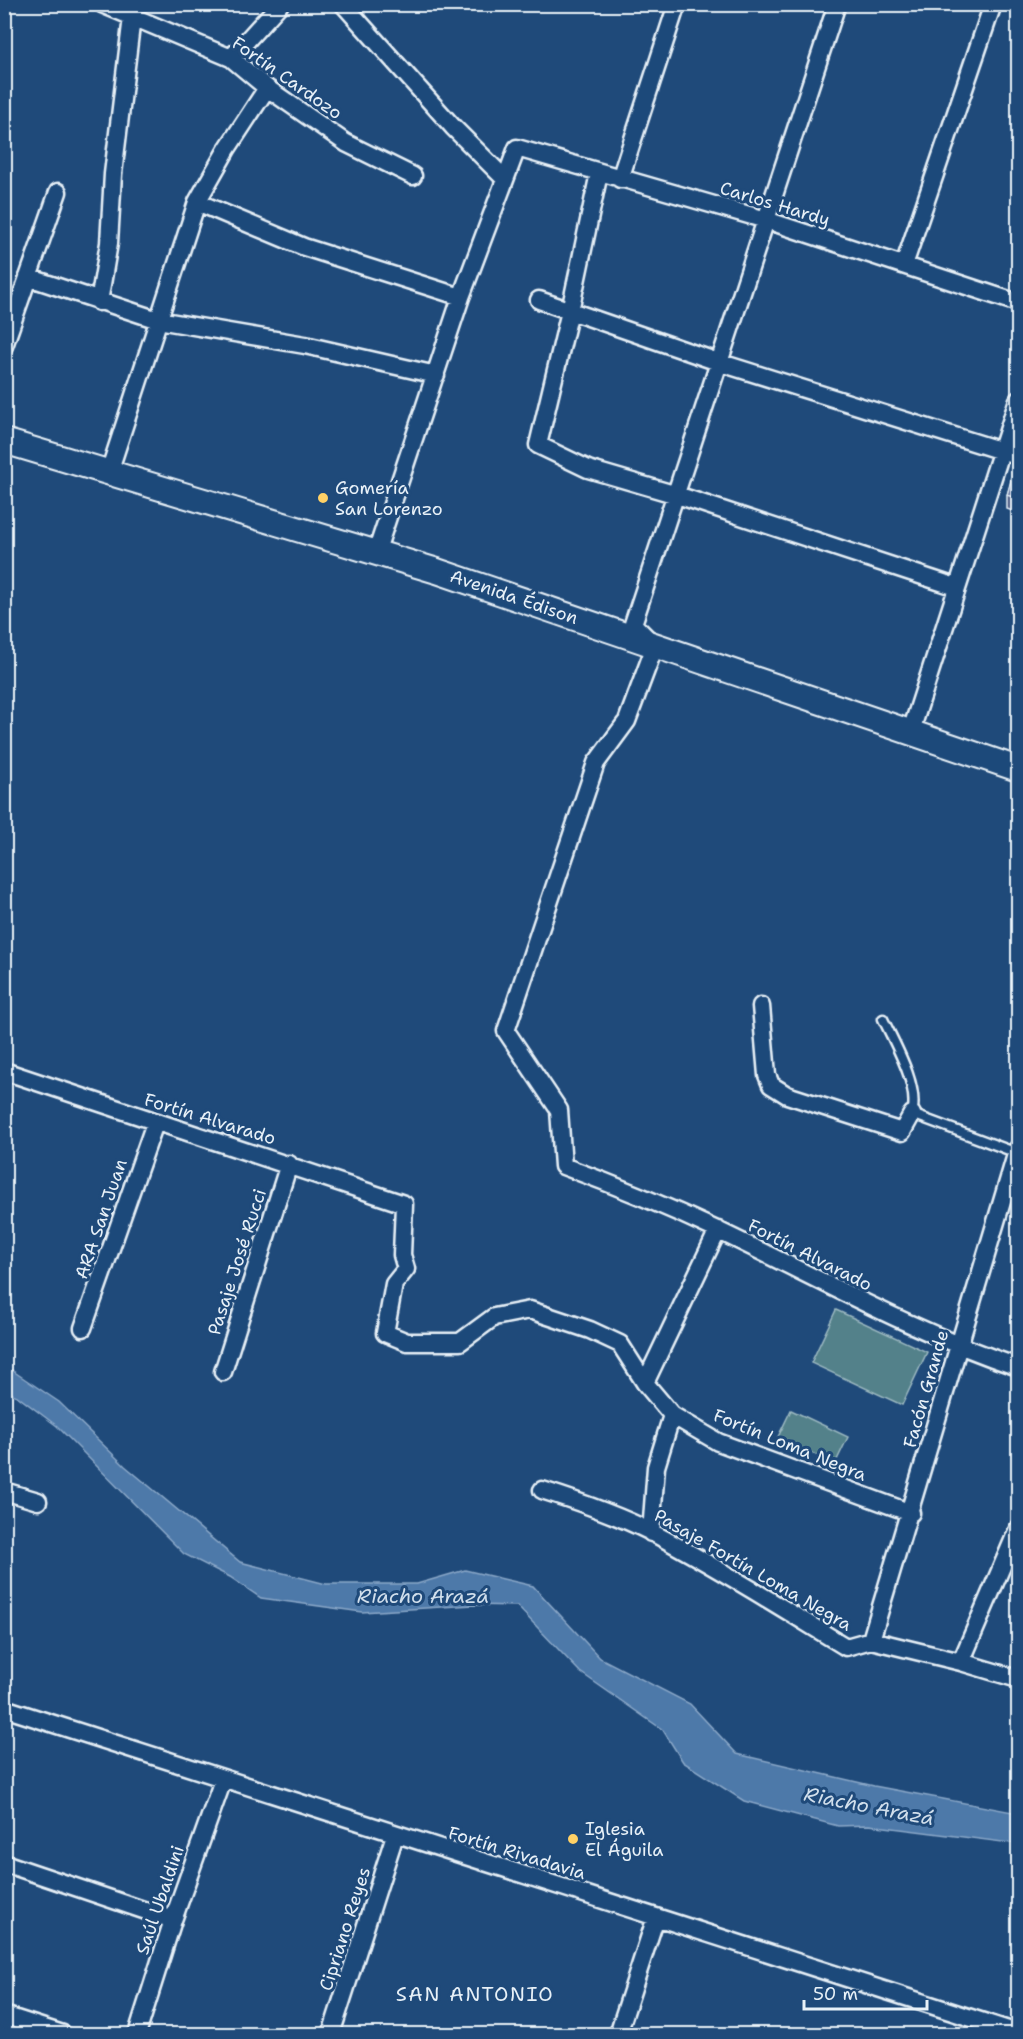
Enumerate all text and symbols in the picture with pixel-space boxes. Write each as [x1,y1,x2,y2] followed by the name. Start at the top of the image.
[227,31,347,125] street label: Fortín Cardozo
[717,176,833,232] street label: Carlos Hardy
[335,476,443,521] place label: Gomería San Lorenzo
[316,491,330,505] marker: Gomería San Lorenzo
[447,564,581,630] street label: Avenida Édison
[141,1088,279,1150] street label: Fortín Alvarado
[69,1156,133,1282] street label: ARA San Juan
[202,1186,272,1338] street label: Pasaje José Rucci
[744,1213,876,1297] street label: Fortín Alvarado
[898,1327,954,1451] street label: Facón Grande
[710,1403,870,1487] street label: Fortín Loma Negra
[650,1503,856,1637] street label: Pasaje Fortín Loma Negra
[357,1583,489,1609] water label: Riacho Arazá
[802,1781,936,1831] water label: Riacho Arazá
[585,1817,663,1862] place label: Iglesia El Águila
[445,1821,589,1885] street label: Fortín Rivadavia
[566,1832,580,1846] marker: Iglesia El Águila
[130,1842,190,1958] street label: Saúl Ubaldini
[314,1864,376,1994] street label: Cipriano Reyes
[804,1973,927,2011] scale bar
[396,1981,554,2007] district label: SAN ANTONIO
[813,1982,858,2006] text: 50 m

